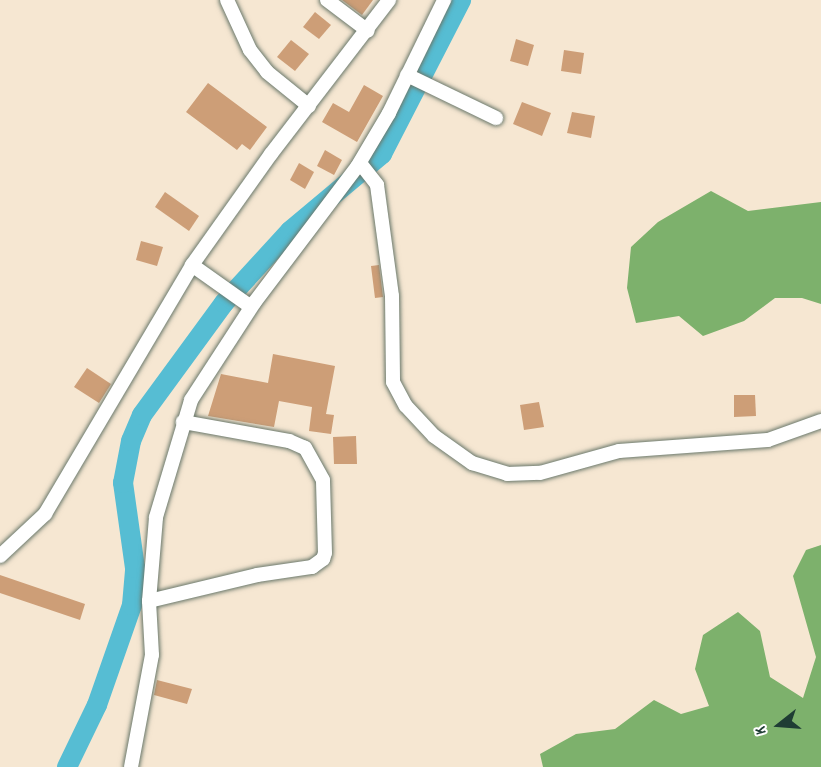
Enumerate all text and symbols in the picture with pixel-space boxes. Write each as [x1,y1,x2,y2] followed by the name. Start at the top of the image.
[749,695,809,755] north arrow
[749,724,773,737] text: K

